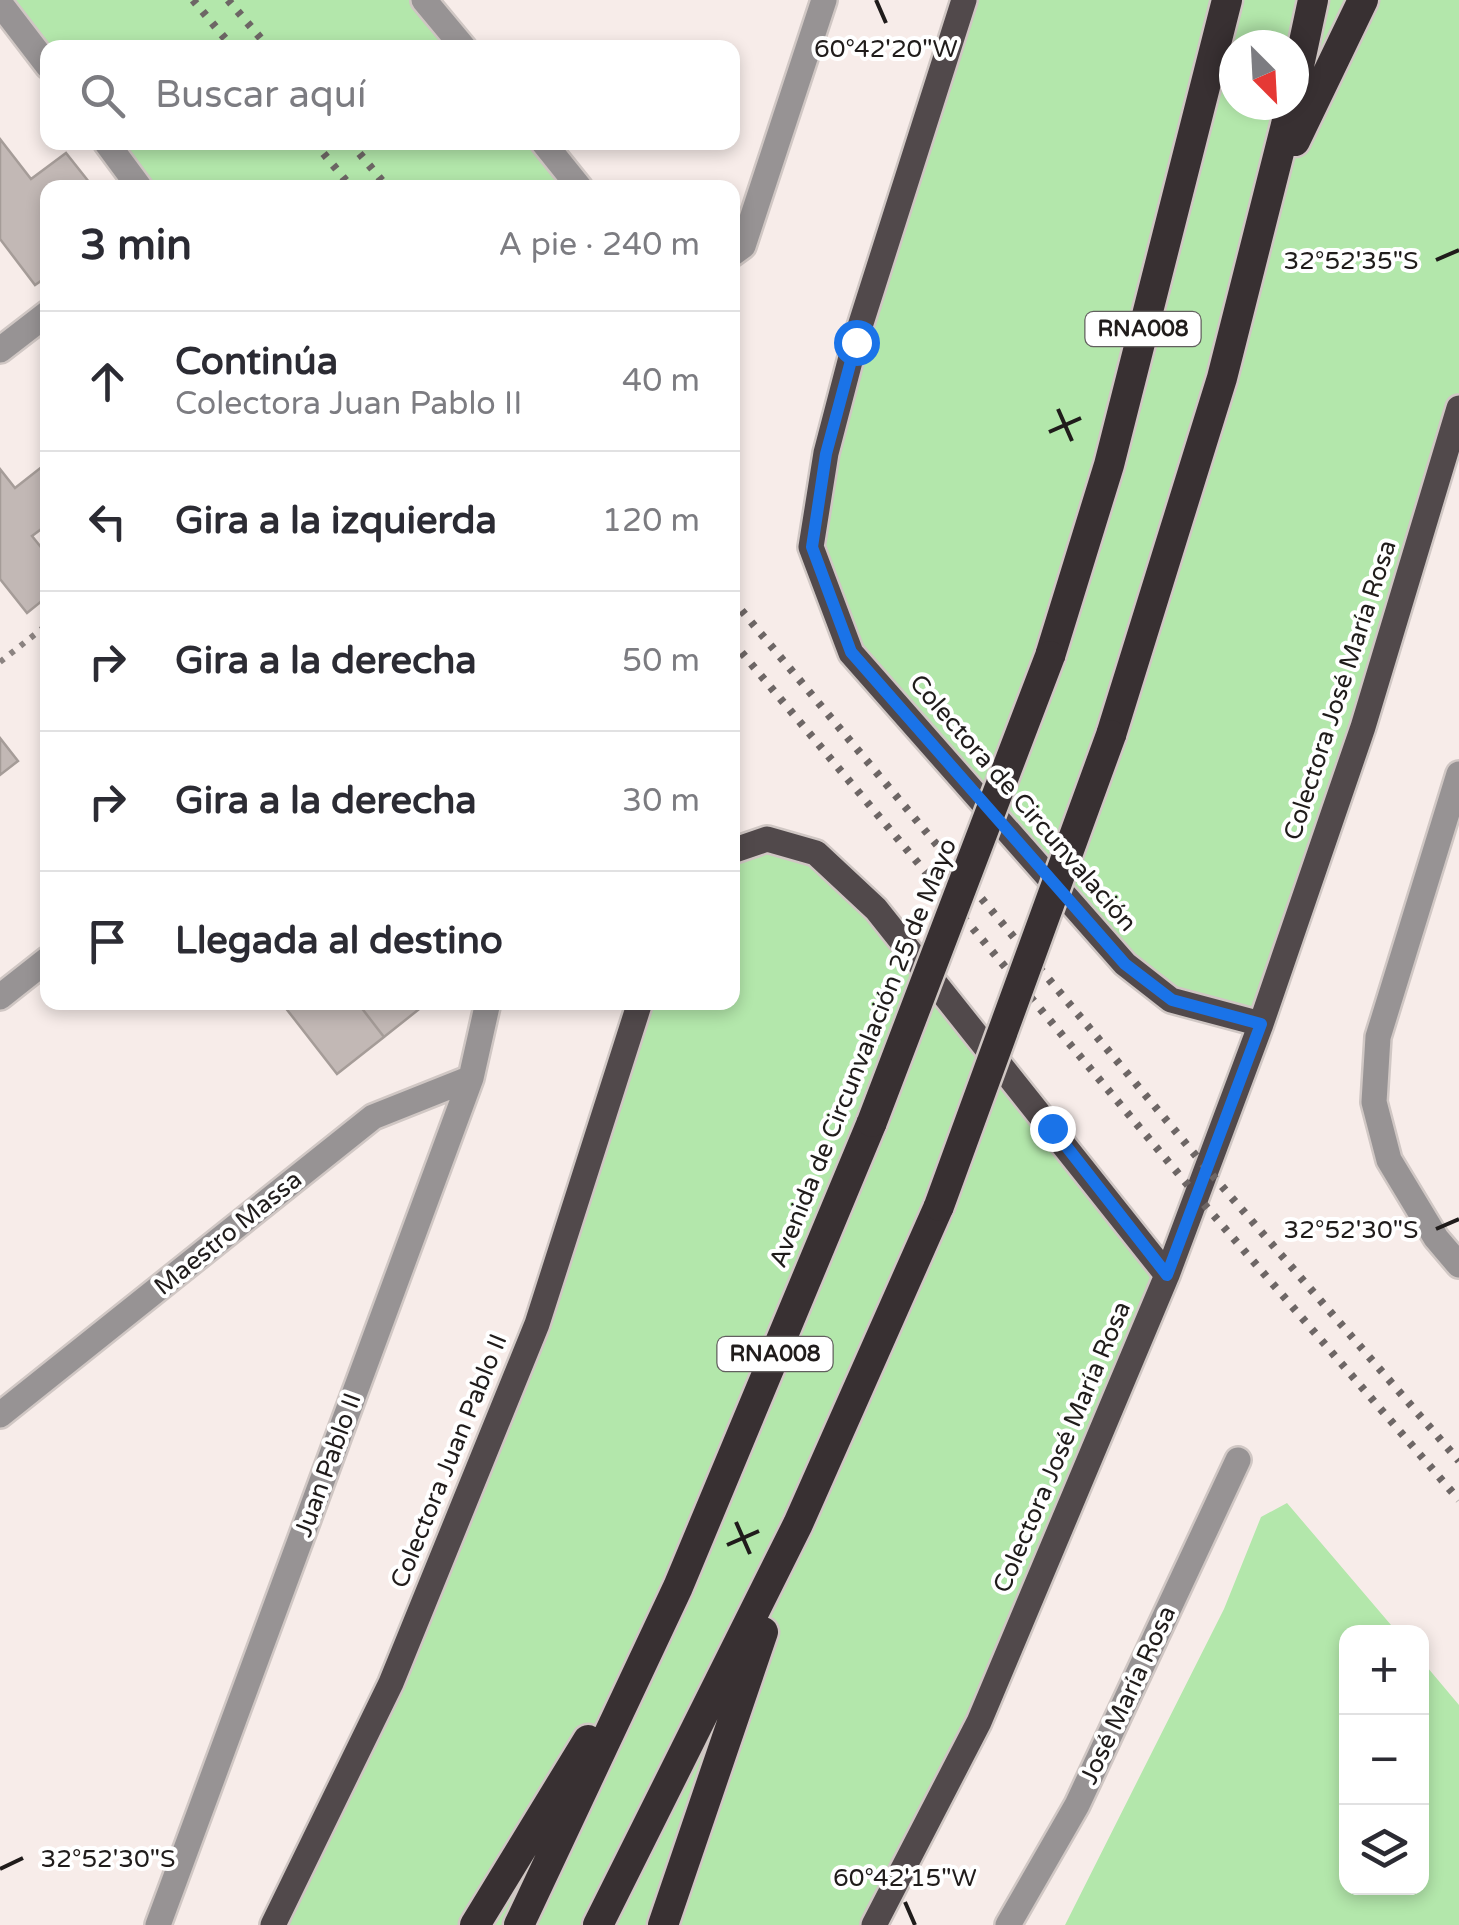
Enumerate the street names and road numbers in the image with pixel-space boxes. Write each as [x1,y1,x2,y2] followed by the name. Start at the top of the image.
[1086,312,1200,346] road number: RNA008
[1277,536,1403,844] street label: Colectora José María Rosa
[903,668,1143,938] street label: Colectora de Circunvalación
[763,834,963,1272] street label: Avenida de Circunvalación 25 de Mayo
[148,1164,308,1302] street label: Maestro Massa
[987,1297,1137,1597] street label: Colectora José María Rosa
[384,1330,514,1592] street label: Colectora Juan Pablo II
[718,1337,832,1371] road number: RNA008
[288,1389,368,1541] street label: Juan Pablo II
[1074,1601,1182,1789] street label: José María Rosa

